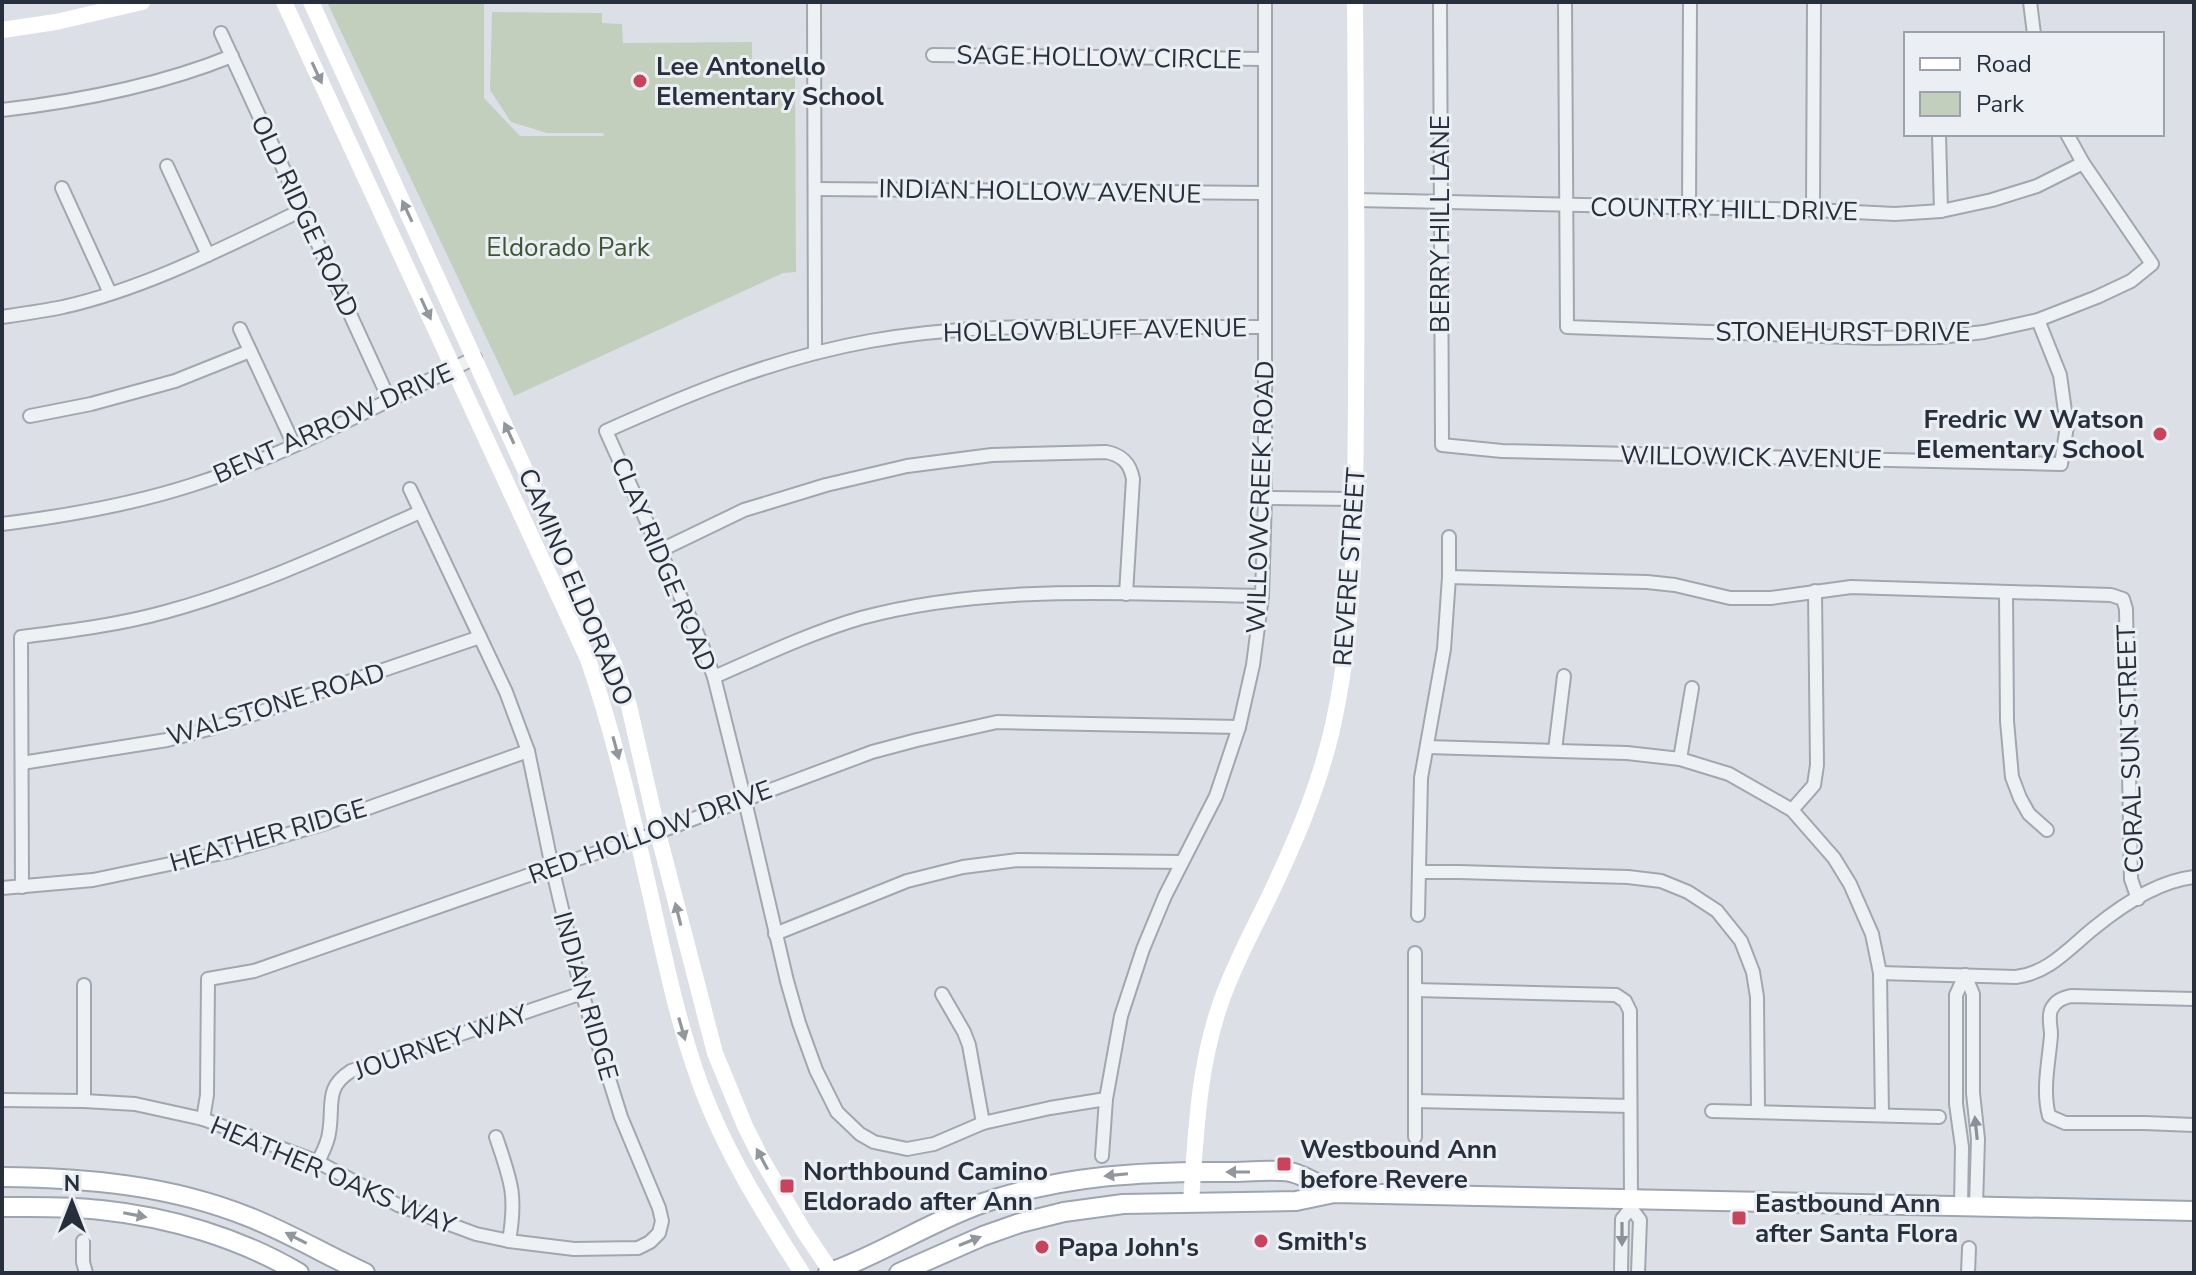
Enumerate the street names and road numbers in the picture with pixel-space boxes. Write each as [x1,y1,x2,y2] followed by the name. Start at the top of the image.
[956,38,1242,77] street label: SAGE HOLLOW CIRCLE
[242,109,367,323] street label: OLD RIDGE ROAD
[1423,115,1458,333] street label: BERRY HILL LANE
[878,171,1202,212] street label: INDIAN HOLLOW AVENUE
[1590,190,1858,229] street label: COUNTRY HILL DRIVE
[943,310,1247,351] street label: HOLLOWBLUFF AVENUE
[1716,315,1970,350] street label: STONEHURST DRIVE
[208,355,459,492] street label: BENT ARROW DRIVE
[1238,360,1283,634] street label: WILLOWCREEK ROAD
[1620,438,1882,477] street label: WILLOWICK AVENUE
[603,452,725,677] street label: CLAY RIDGE ROAD
[510,463,641,711] street label: CAMINO ELDORADO
[1325,466,1374,667] street label: REVERE STREET
[2109,624,2152,874] street label: CORAL SUN STREET
[163,655,389,754] street label: WALSTONE ROAD
[524,772,777,893] street label: RED HOLLOW DRIVE
[165,791,371,880] street label: HEATHER RIDGE
[545,908,626,1085] street label: INDIAN RIDGE
[349,996,533,1089] street label: JOURNEY WAY
[205,1108,461,1243] street label: HEATHER OAKS WAY

